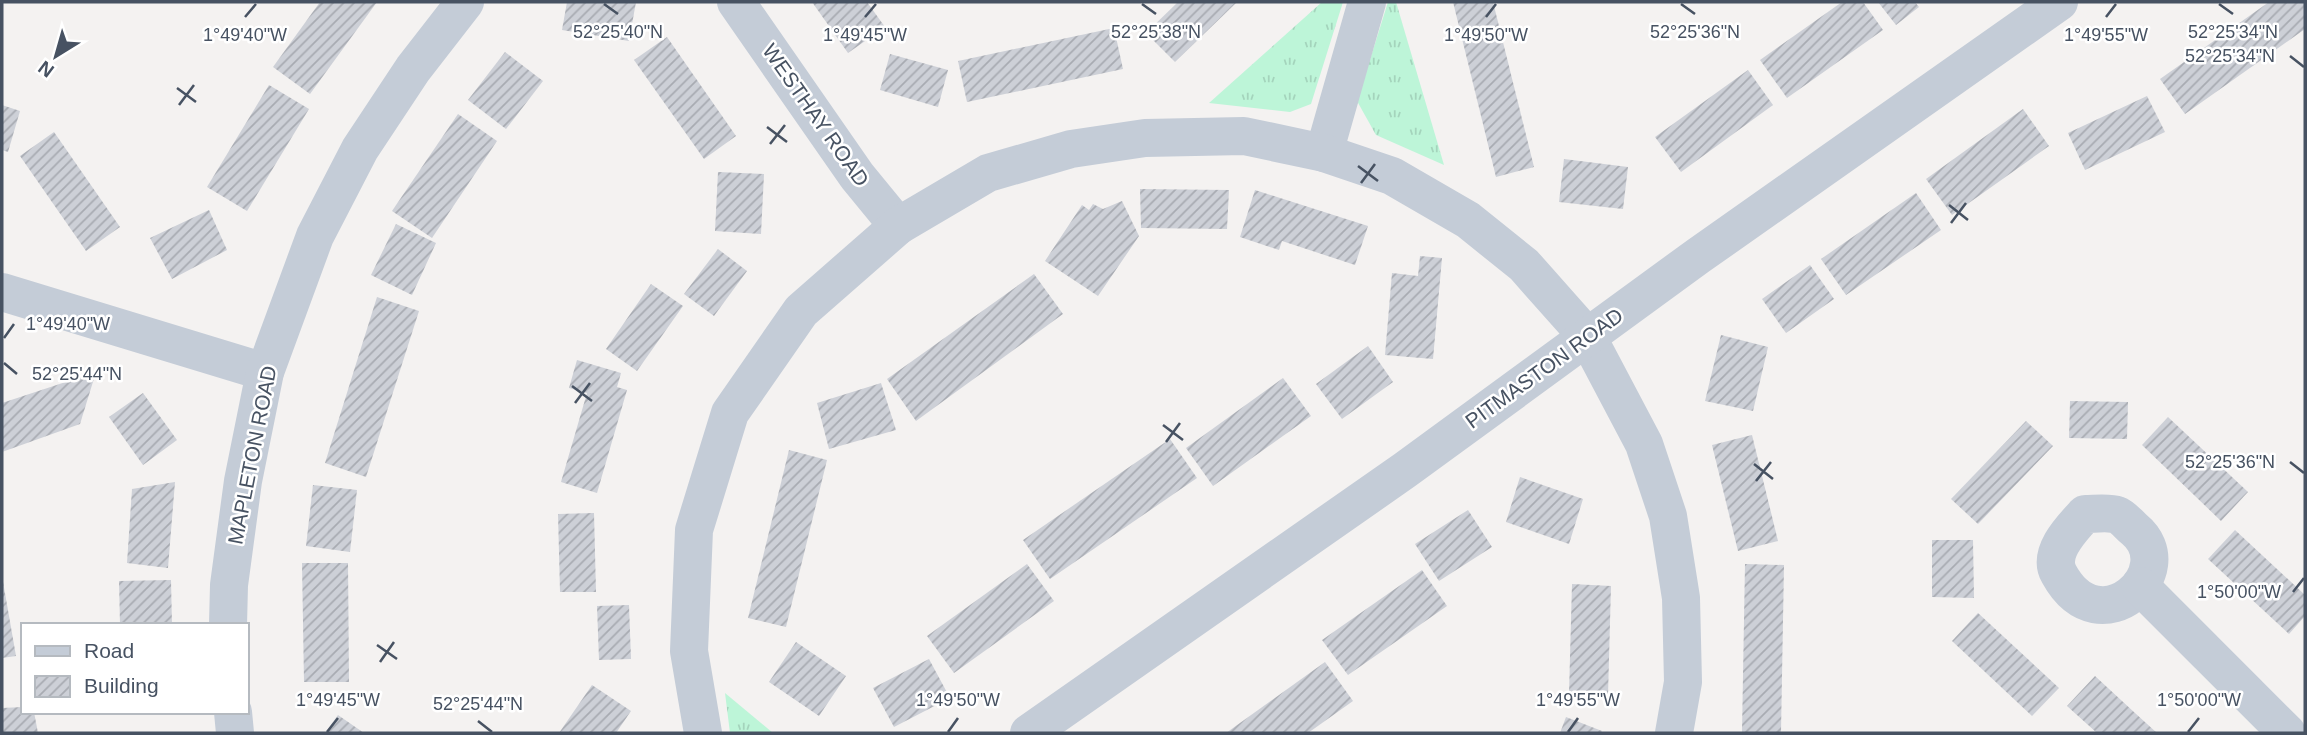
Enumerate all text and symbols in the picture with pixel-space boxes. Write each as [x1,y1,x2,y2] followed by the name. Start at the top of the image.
[21,21,91,91] north arrow
[573,22,663,42] text: 52°25'40"N
[1111,22,1201,42] text: 52°25'38"N
[1650,22,1740,42] text: 52°25'36"N
[2188,22,2278,42] text: 52°25'34"N
[203,25,287,45] text: 1°49'40"W
[823,25,907,45] text: 1°49'45"W
[1444,25,1528,45] text: 1°49'50"W
[2064,25,2148,45] text: 1°49'55"W
[758,39,874,191] street label: WESTHAY ROAD
[2185,46,2275,66] text: 52°25'34"N
[34,57,58,82] text: N
[1461,303,1627,433] street label: PITMASTON ROAD
[26,314,110,334] text: 1°49'40"W
[32,364,122,384] text: 52°25'44"N
[223,364,281,546] street label: MAPLETON ROAD
[2185,452,2275,472] text: 52°25'36"N
[2197,582,2281,602] text: 1°50'00"W
[21,623,248,714] legend
[84,639,134,662] text: Road
[84,674,159,697] text: Building
[296,690,380,710] text: 1°49'45"W
[916,690,1000,710] text: 1°49'50"W
[1536,690,1620,710] text: 1°49'55"W
[2157,690,2241,710] text: 1°50'00"W
[433,694,523,714] text: 52°25'44"N

